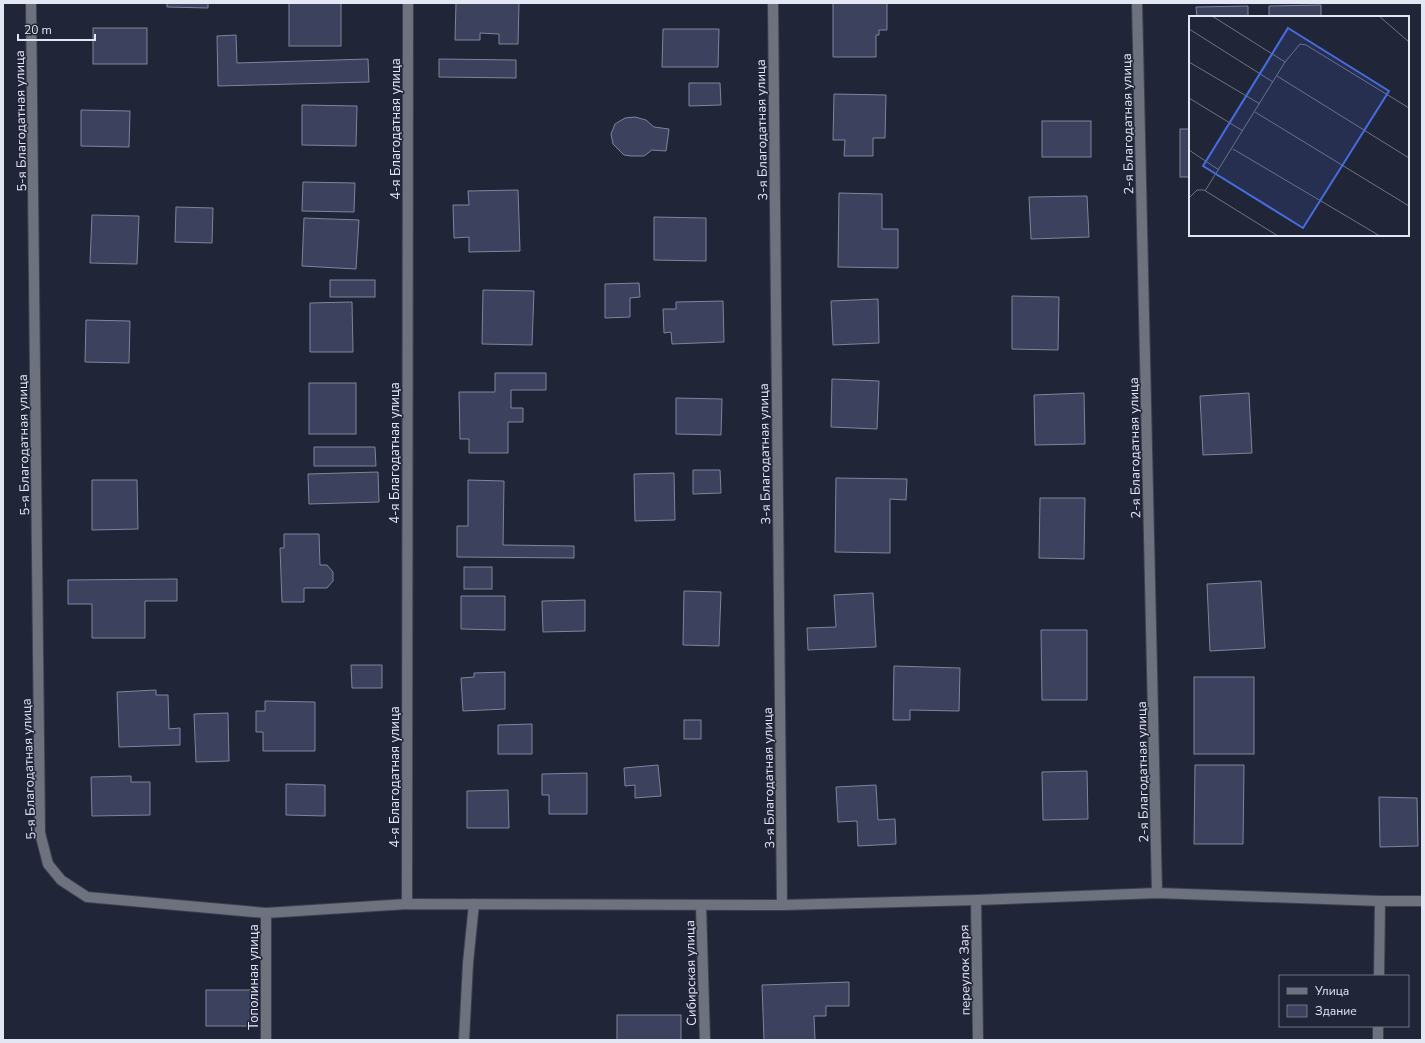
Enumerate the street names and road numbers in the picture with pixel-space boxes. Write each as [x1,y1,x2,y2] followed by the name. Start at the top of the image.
[11,50,31,192] street label: 5-я Благодатная улица
[1118,53,1138,195] street label: 2-я Благодатная улица
[387,58,405,200] street label: 4-я Благодатная улица
[752,59,772,201] street label: 3-я Благодатная улица
[14,374,34,516] street label: 5-я Благодатная улица
[1125,377,1145,519] street label: 2-я Благодатная улица
[386,382,404,524] street label: 4-я Благодатная улица
[755,383,775,525] street label: 3-я Благодатная улица
[18,698,40,840] street label: 5-я Благодатная улица
[1133,701,1153,843] street label: 2-я Благодатная улица
[386,706,404,848] street label: 4-я Благодатная улица
[759,707,779,849] street label: 3-я Благодатная улица
[681,920,701,1026] street label: Сибирская улица
[245,924,263,1030] street label: Тополиная улица
[955,924,975,1016] street label: переулок Заря

